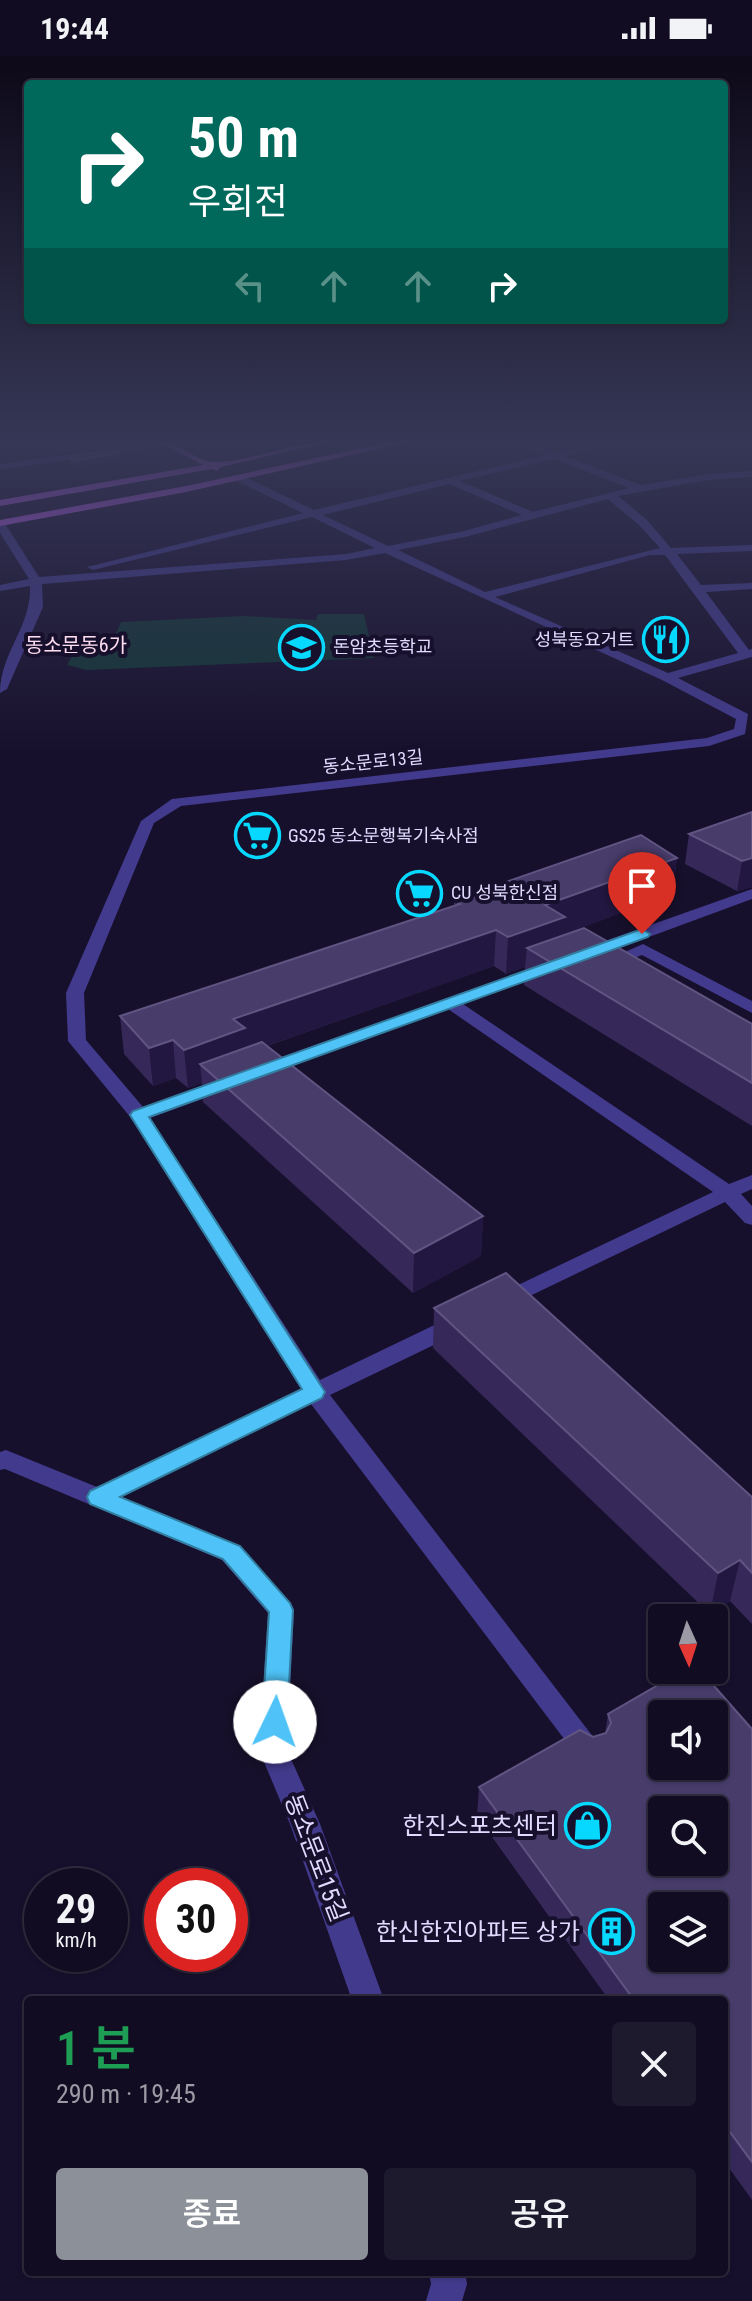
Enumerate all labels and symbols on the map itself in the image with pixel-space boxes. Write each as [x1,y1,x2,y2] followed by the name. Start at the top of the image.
[641,616,689,664] restaurant icon: 성북동요거트
[278,623,326,671] school or university icon: 돈암초등학교
[535,629,634,650] place label: 성북동요거트
[25,633,127,657] district label: 동소문동6가
[333,636,432,657] place label: 돈암초등학교
[322,746,424,777] street label: 동소문로13길
[233,812,281,860] supermarket icon: GS25 동소문행복기숙사점
[288,825,479,846] place label: GS25 동소문행복기숙사점
[608,852,676,934] pin
[396,869,444,917] supermarket icon: CU 성북한신점
[451,882,558,903] place label: CU 성북한신점
[648,1604,728,1684] north arrow
[233,1680,317,1764] position arrow
[279,1790,353,1926] street label: 동소문로15길
[564,1802,612,1850] shop icon: 한진스포츠센터
[402,1812,557,1840] place label: 한진스포츠센터
[144,1868,248,1972] speed limit sign: 30
[587,1908,635,1956] building icon: 한신한진아파트 상가
[376,1918,580,1946] place label: 한신한진아파트 상가

